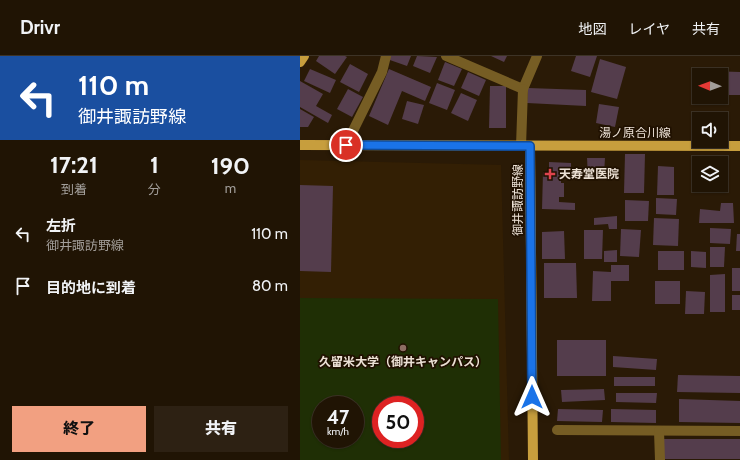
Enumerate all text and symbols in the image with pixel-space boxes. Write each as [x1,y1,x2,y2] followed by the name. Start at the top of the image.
[20,16,60,39] text: Drivr
[578,20,606,38] text: 地図
[628,20,670,38] text: レイヤ
[692,20,720,38] text: 共有
[78,68,149,102] text: 110 m
[692,68,728,104] north arrow
[692,68,728,192] map controls
[12,72,64,124] icon: left
[78,106,186,128] text: 御井諏訪野線
[692,112,728,148] button: sound
[599,125,671,140] street label: 湯ノ原合川線
[329,128,363,162] pin
[335,134,357,156] icon: arrive
[50,150,98,179] text: 17:21
[150,150,159,179] text: 1
[211,151,250,180] text: 190
[692,156,728,192] button: layers
[510,164,525,236] street label: 御井諏訪野線
[559,166,619,181] place label: 天寿堂医院
[544,168,556,180] marker: 天寿堂医院
[225,180,236,196] text: m
[61,181,87,197] text: 到着
[148,181,161,197] text: 分
[46,217,76,235] text: 左折
[12,223,34,245] icon: left
[251,225,288,243] text: 110 m
[46,237,124,253] text: 御井諏訪野線
[12,275,34,297] icon: arrive
[252,277,288,295] text: 80 m
[46,279,136,297] text: 目的地に到着
[398,343,408,353] marker: 久留米大学（御井キャンパス）
[319,354,487,369] place label: 久留米大学（御井キャンパス）
[511,376,553,418] position arrow
[372,396,424,448] speed limit sign: 50
[327,405,349,429] text: 47
[12,406,146,452] button: 終了
[154,406,288,452] button: 共有
[327,425,349,438] text: km/h

